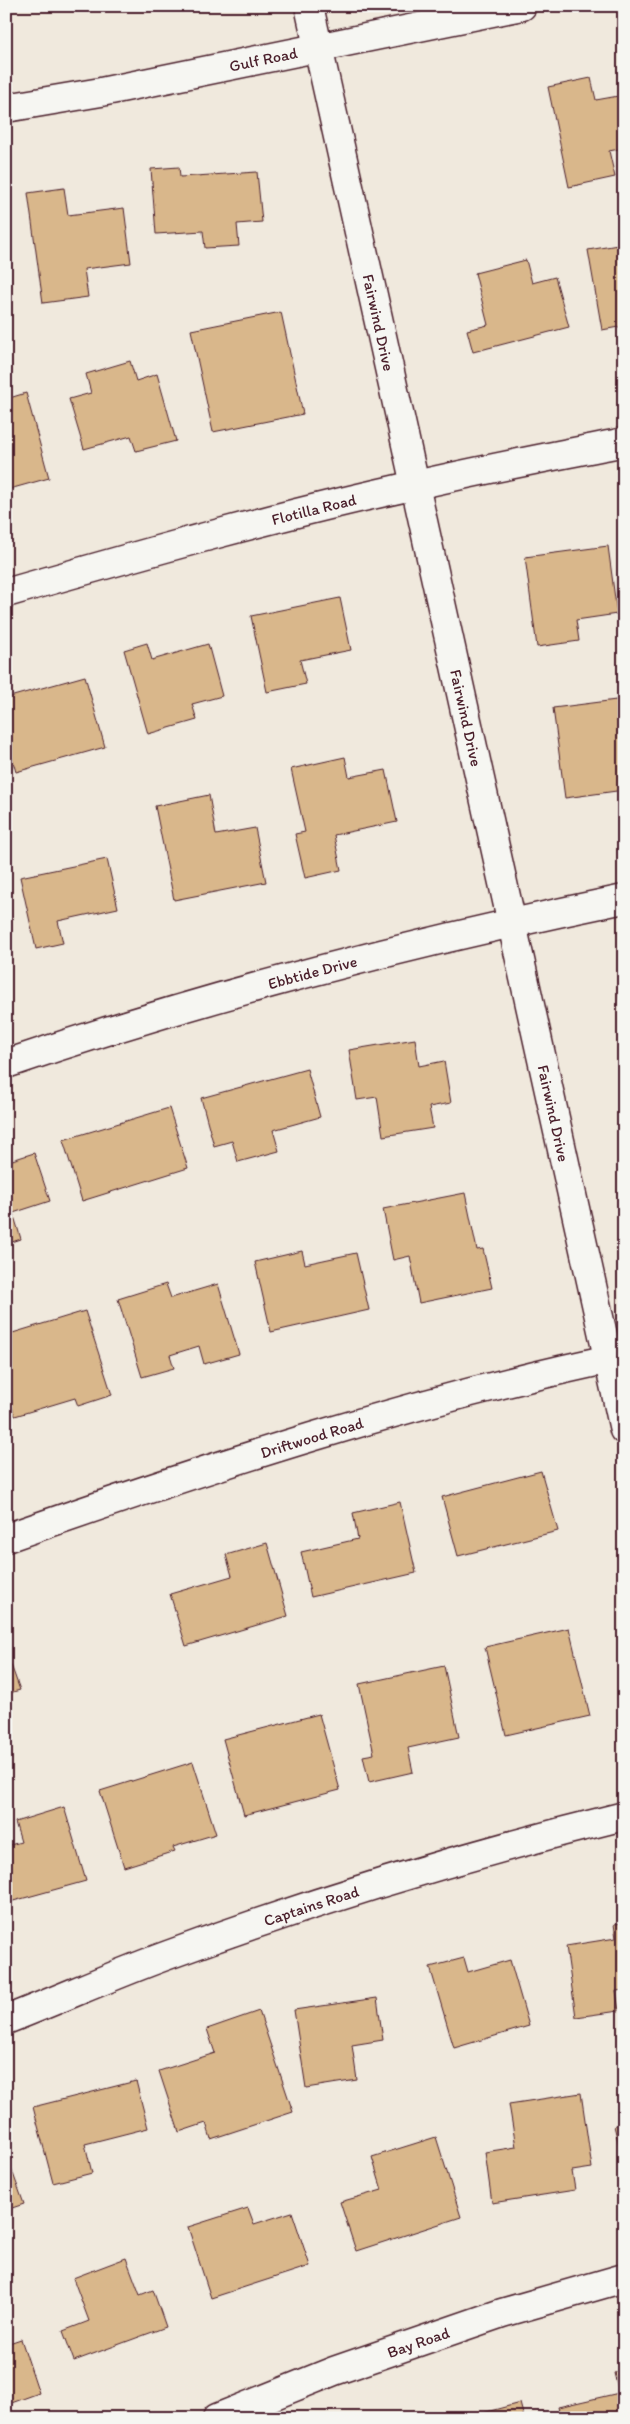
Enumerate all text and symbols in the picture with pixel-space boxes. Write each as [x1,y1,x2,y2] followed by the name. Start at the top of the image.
[228,43,299,75] street label: Gulf Road
[359,272,399,373] street label: Fairwind Drive
[270,489,358,529] street label: Flotilla Road
[447,668,486,768] street label: Fairwind Drive
[266,951,359,993] street label: Ebbtide Drive
[534,1063,574,1164] street label: Fairwind Drive
[258,1413,366,1462] street label: Driftwood Road
[261,1881,361,1930] street label: Captains Road
[384,2322,452,2362] street label: Bay Road

